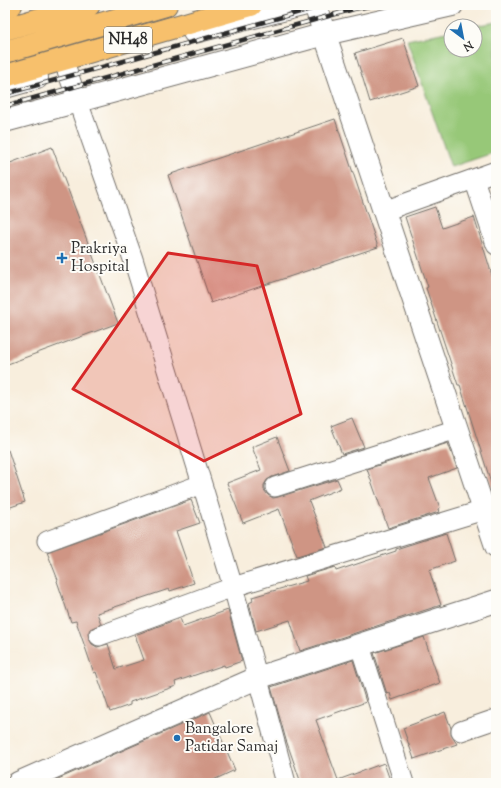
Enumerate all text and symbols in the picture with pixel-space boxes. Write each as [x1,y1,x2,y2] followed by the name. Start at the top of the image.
[443,18,483,58] north arrow
[104,27,152,53] road number: NH48
[460,36,477,55] text: N
[71,238,130,279] place label: Prakriya Hospital
[56,252,68,264] marker: Prakriya Hospital
[185,718,278,759] place label: Bangalore Patidar Samaj
[172,733,182,743] marker: Bangalore Patidar Samaj

